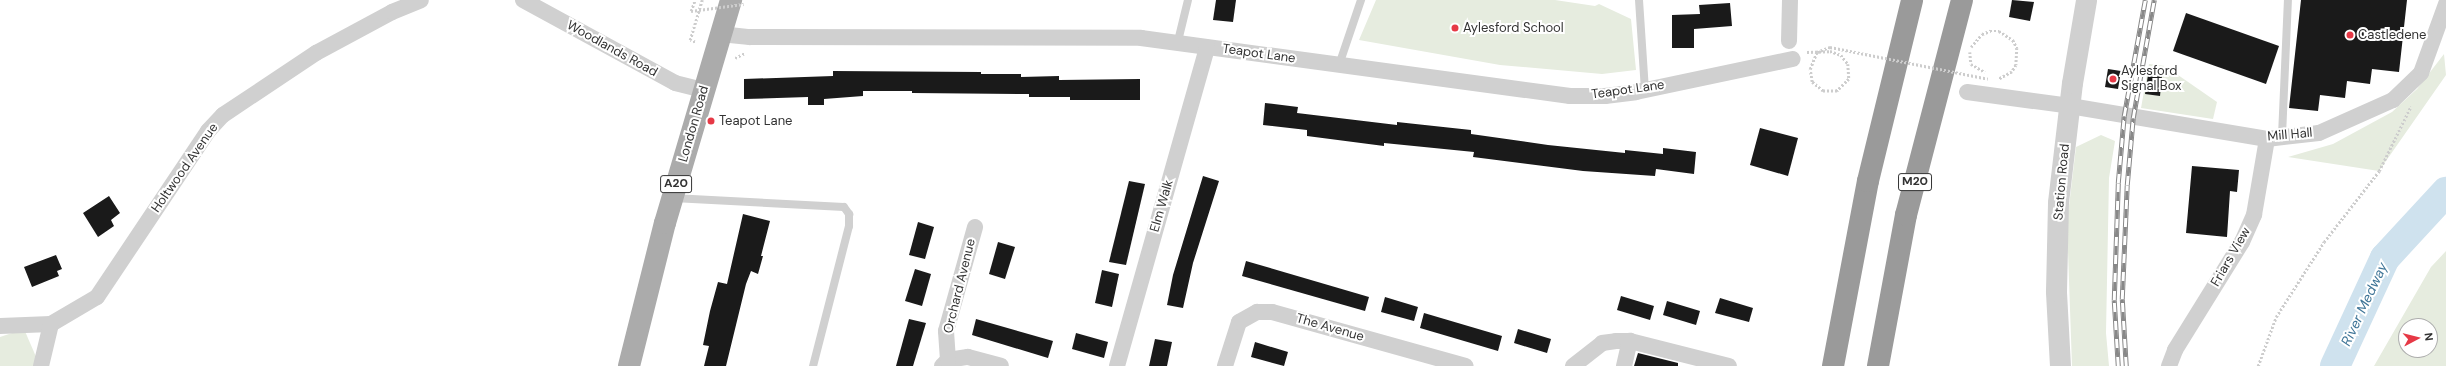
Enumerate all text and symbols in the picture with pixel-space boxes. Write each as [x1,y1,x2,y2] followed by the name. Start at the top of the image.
[564,18,660,80] street label: Woodlands Road
[1463,20,1564,36] place label: Aylesford School
[1450,23,1460,33] marker: Aylesford School
[2358,27,2426,43] place label: Castledene
[2345,30,2355,40] marker: Castledene
[1222,41,1296,67] street label: Teapot Lane
[2121,64,2182,95] place label: Aylesford Signal Box
[2108,74,2118,84] marker: Aylesford Signal Box
[1591,77,1665,103] street label: Teapot Lane
[676,84,712,164] street label: London Road
[719,113,792,129] place label: Teapot Lane
[706,116,716,126] marker: Teapot Lane
[148,120,222,216] street label: Holtwood Avenue
[2267,125,2313,145] street label: Mill Hall
[2051,143,2073,221] street label: Station Road
[1898,172,1932,192] road number: M20
[660,174,692,194] road number: A20
[1147,178,1177,234] street label: Elm Walk
[2208,225,2254,289] street label: Friars View
[941,237,979,335] street label: Orchard Avenue
[2337,259,2391,349] water label: River Medway
[1294,311,1366,345] street label: The Avenue
[2398,318,2438,358] north arrow
[2421,332,2436,341] text: N

